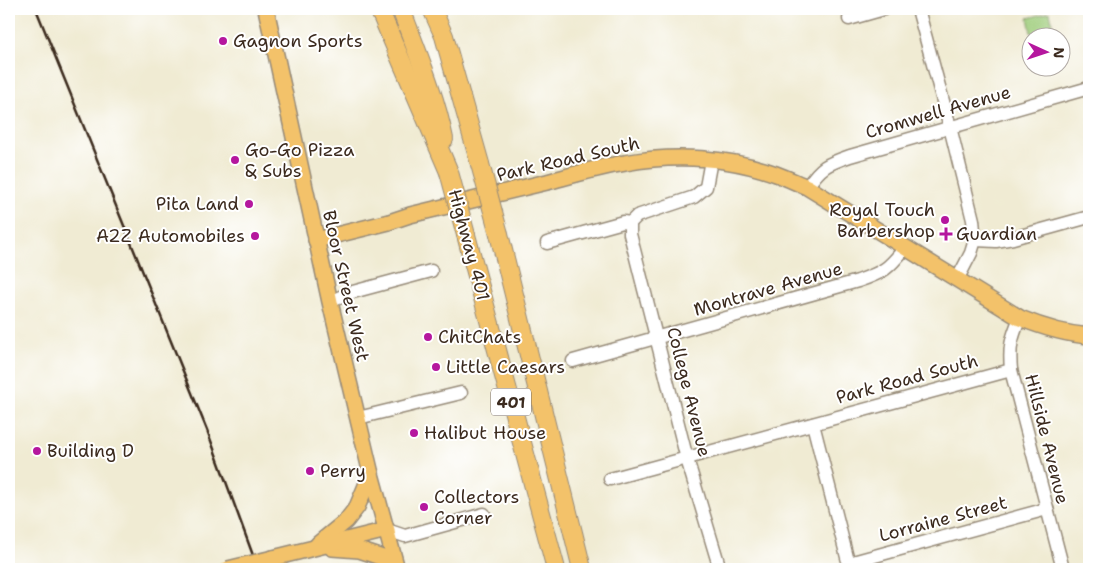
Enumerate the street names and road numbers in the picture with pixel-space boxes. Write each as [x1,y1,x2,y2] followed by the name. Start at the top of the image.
[863,80,1013,144] street label: Cromwell Avenue
[494,131,642,187] street label: Park Road South
[443,187,495,303] street label: Highway 401
[317,208,375,364] street label: Bloor Street West
[691,256,845,322] street label: Montrave Avenue
[661,325,717,459] street label: College Avenue
[833,349,981,409] street label: Park Road South
[1019,371,1075,507] street label: Hillside Avenue
[491,388,531,416] road number: 401
[876,490,1010,548] street label: Lorraine Street

